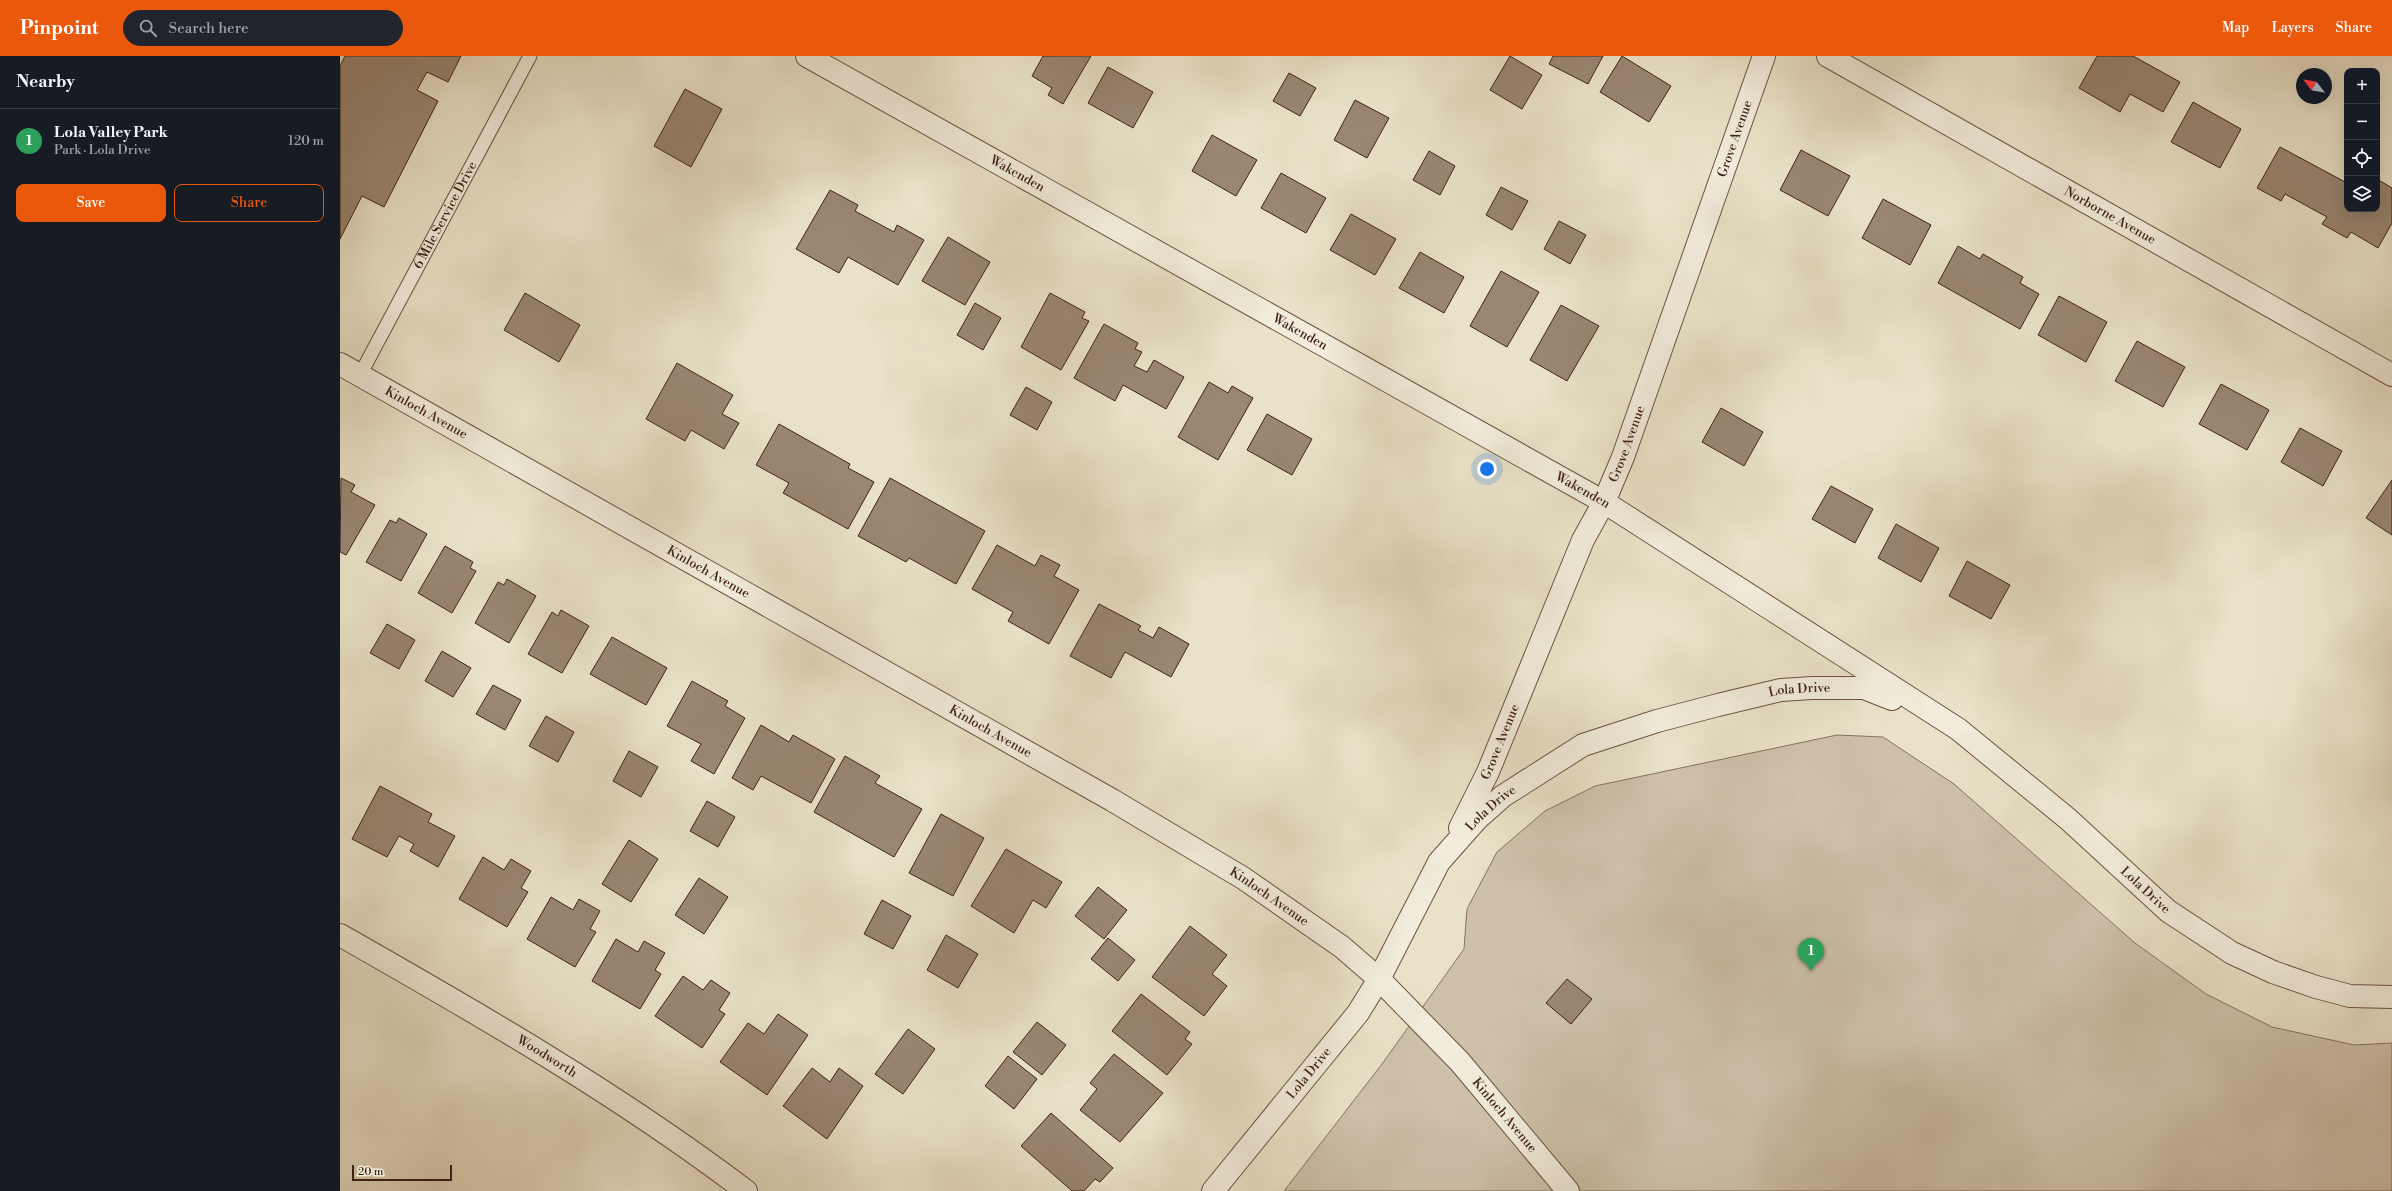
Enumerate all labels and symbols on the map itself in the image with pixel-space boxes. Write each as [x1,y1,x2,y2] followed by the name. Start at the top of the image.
[2296,68,2332,104] north arrow
[1714,98,1756,179] street label: Grove Avenue
[986,152,1048,196] street label: Wakenden
[410,158,480,272] street label: 6 Mile Service Drive
[2061,183,2159,248] street label: Norborne Avenue
[1269,310,1330,354] street label: Wakenden
[382,383,471,443] street label: Kinloch Avenue
[1605,403,1649,485] street label: Grove Avenue
[1477,459,1497,479] your location
[1552,468,1613,512] street label: Wakenden
[664,542,753,602] street label: Kinloch Avenue
[1767,680,1831,701] street label: Lola Drive
[1477,701,1523,783] street label: Grove Avenue
[946,702,1035,761] street label: Kinloch Avenue
[1462,782,1519,834] street label: Lola Drive
[2117,863,2174,917] street label: Lola Drive
[1227,864,1312,930] street label: Kinloch Avenue
[1798,938,1824,971] pin: 1
[513,1031,580,1081] street label: Woodworth
[1283,1044,1335,1102] street label: Lola Drive
[1469,1075,1541,1156] street label: Kinloch Avenue
[352,1163,452,1182] scale bar

